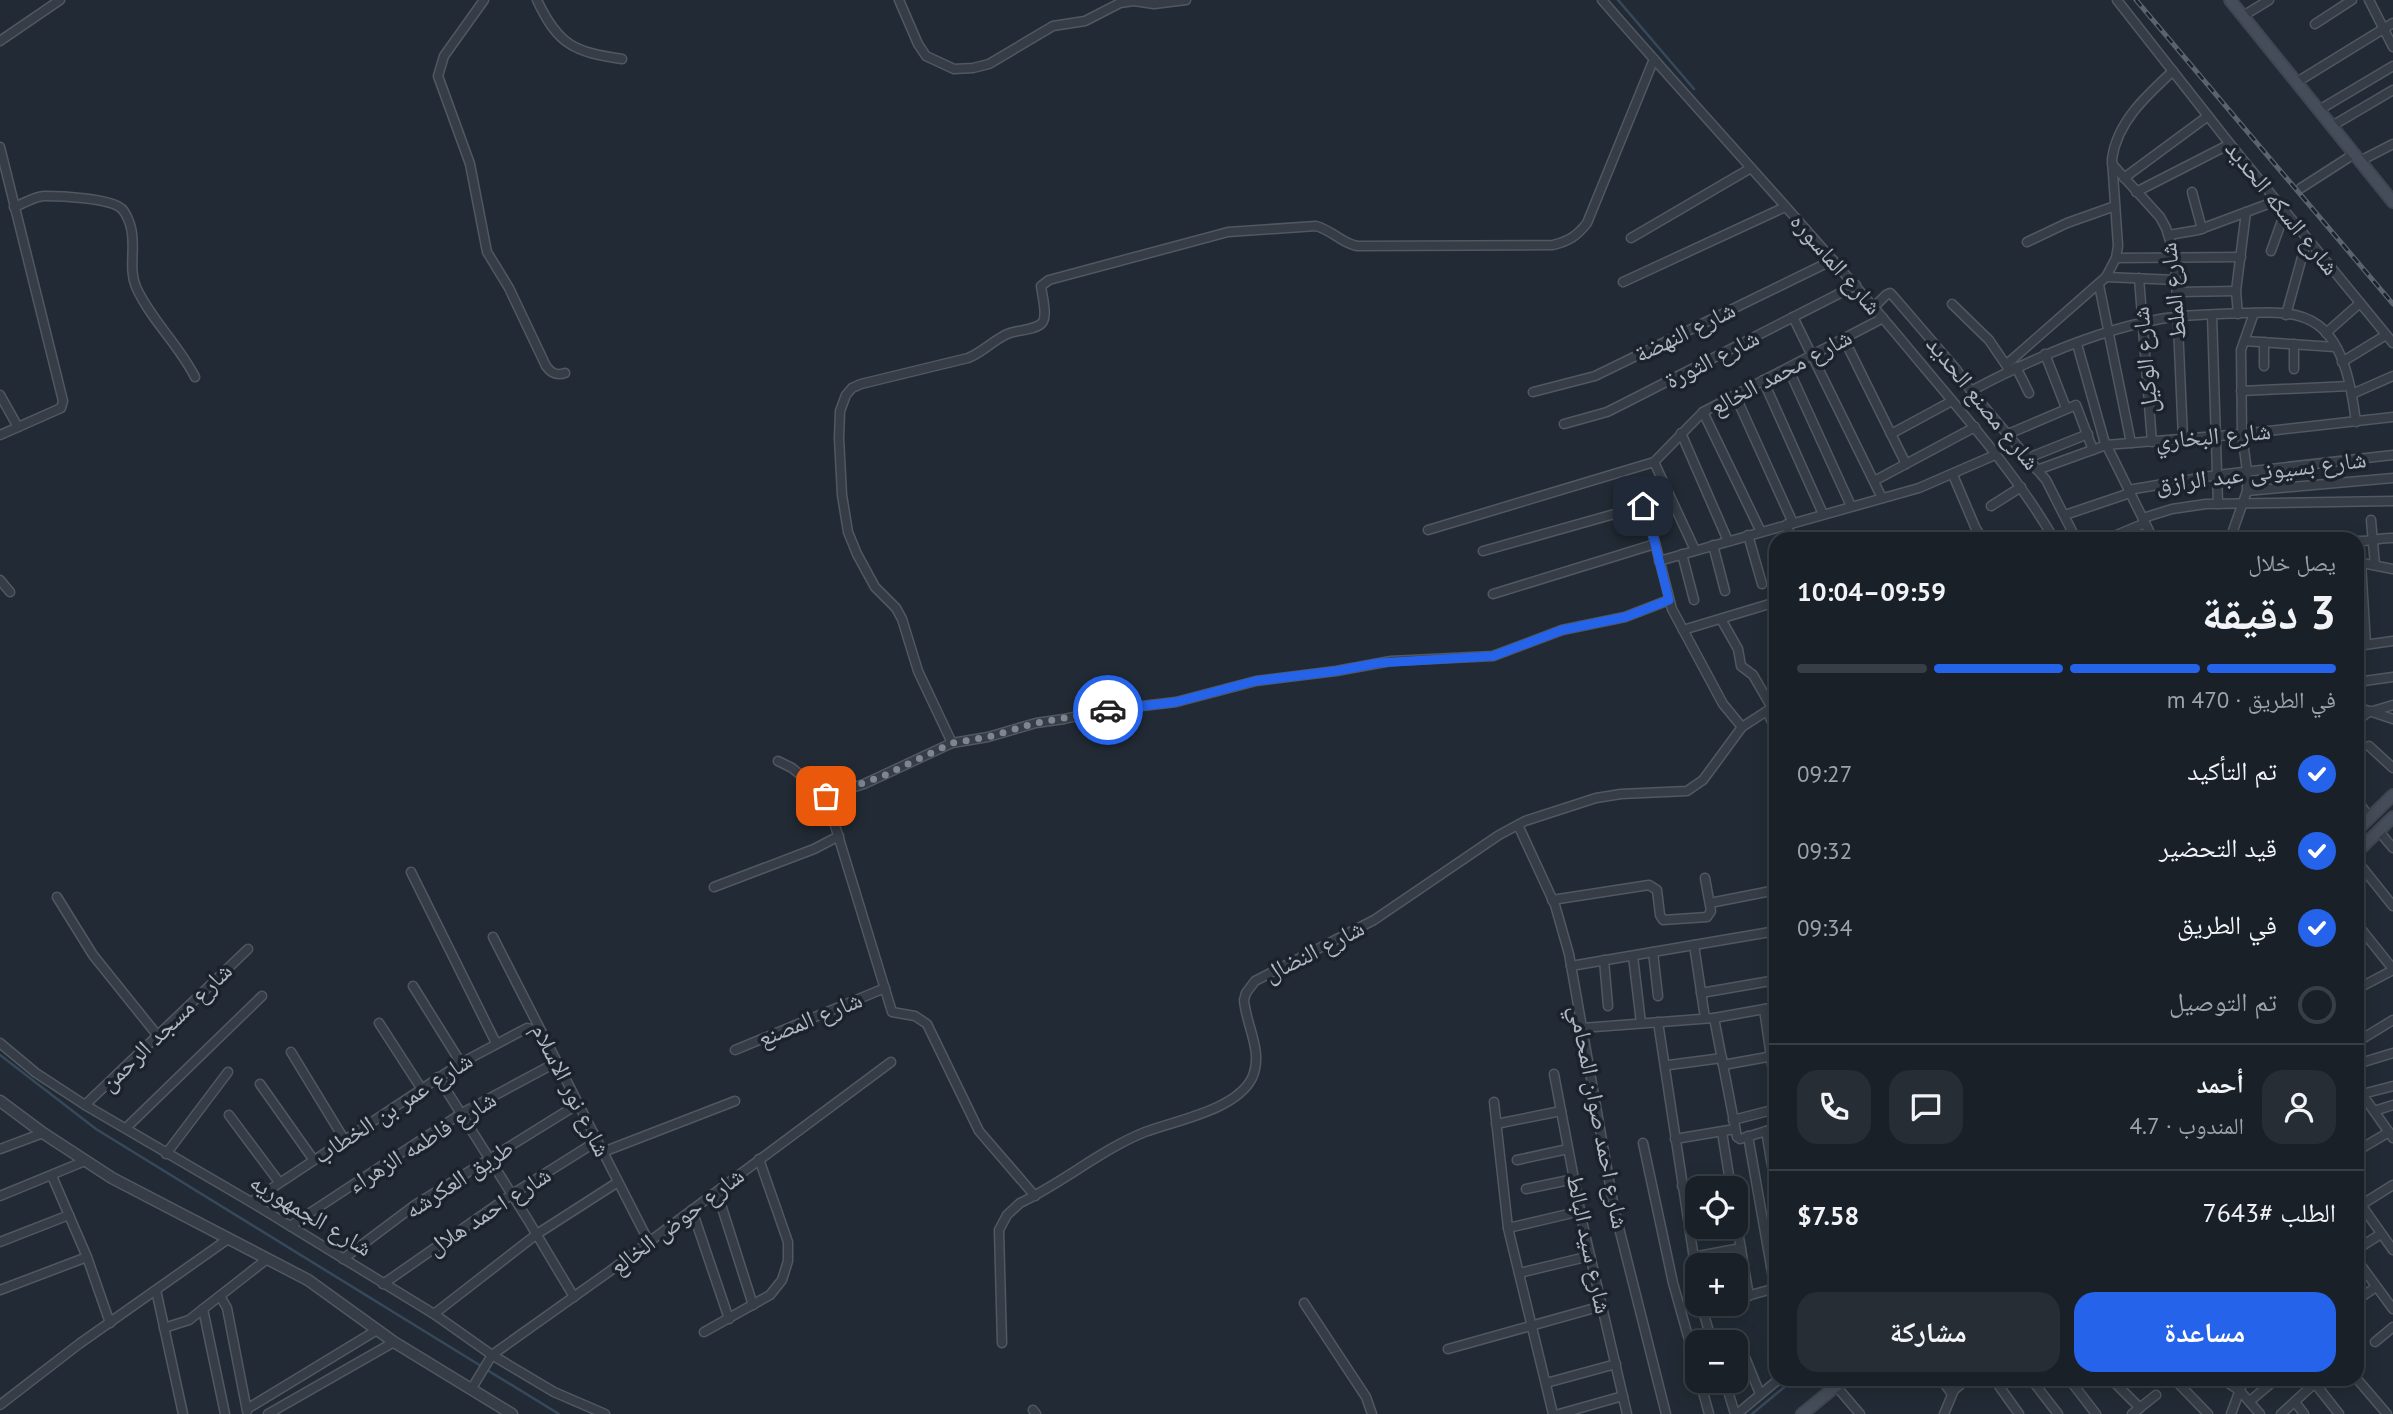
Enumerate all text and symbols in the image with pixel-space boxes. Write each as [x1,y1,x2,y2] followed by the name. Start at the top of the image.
[2218,134,2346,281] street label: شارع السكه الحديد
[1784,206,1889,321] street label: شارع الماسوره
[2152,241,2193,341] street label: شارع الملط
[1629,294,1740,369] street label: شارع النهضة
[2124,305,2165,415] street label: شارع الوكيل
[1705,321,1857,422] street label: شارع محمد الخالع
[1659,322,1764,395] street label: شارع الثورة
[1920,329,2047,476] street label: شارع مصنع الحديد
[2154,415,2272,460] street label: شارع البخاري
[2154,443,2368,500] street label: شارع بسيونى عبد الرازق
[1613,476,1673,536] pin
[1624,487,1662,525] icon: home
[2248,548,2336,577] text: يصل خلال
[1797,575,1946,608] text: 09:59–10:04
[2202,582,2336,642] text: 3 دقيقة
[1073,675,1143,745] courier
[2167,685,2336,714] text: في الطريق · 470 m
[1089,691,1127,729] icon: car
[2187,754,2277,787] text: تم التأكيد
[2298,755,2336,793] icon: check
[1797,759,1852,788] text: 09:27
[796,766,856,826] pin
[807,777,845,815] icon: bag
[2159,831,2277,864] text: قيد التحضير
[2298,832,2336,870] icon: check
[1797,836,1852,865] text: 09:32
[2177,908,2277,941] text: في الطريق
[2298,909,2336,947] icon: check
[1258,912,1369,989] street label: شارع النضال
[1797,913,1852,942] text: 09:34
[93,956,238,1098] street label: شارع مسجد الرحمن
[753,984,867,1053] street label: شارع المصنع
[2169,985,2277,1018] text: تم التوصيل
[1559,1002,1636,1232] street label: شارع احمد صوان المحامي
[524,1018,618,1162] street label: شارع نور الاسلام
[307,1045,478,1171] street label: شارع عمر بن الخطاب
[2196,1067,2244,1100] text: أحمد
[1797,1070,1871,1144] button: phone
[1889,1070,1963,1144] button: chat
[2262,1070,2336,1144] button: person
[342,1083,502,1200] street label: شارع فاطمه الزهراء
[2130,1111,2244,1140] text: المندوب · 4.7
[398,1132,519,1225] street label: طريق العكرشه
[421,1159,557,1262] street label: شارع احمد هلال
[603,1160,750,1281] street label: شارع حوض الخالع
[244,1166,378,1263] street label: شارع الجمهوريه
[1560,1171,1619,1316] street label: شارع سيد البالط
[1685,1176,1748,1393] map controls
[1685,1176,1748,1239] button: locate
[2203,1196,2336,1229] text: الطلب #7643
[1797,1199,1859,1232] text: $7.58
[1685,1253,1748,1316] button: +
[1797,1292,2060,1372] button: مشاركة
[2074,1292,2336,1372] button: مساعدة
[1685,1330,1748,1393] button: −

